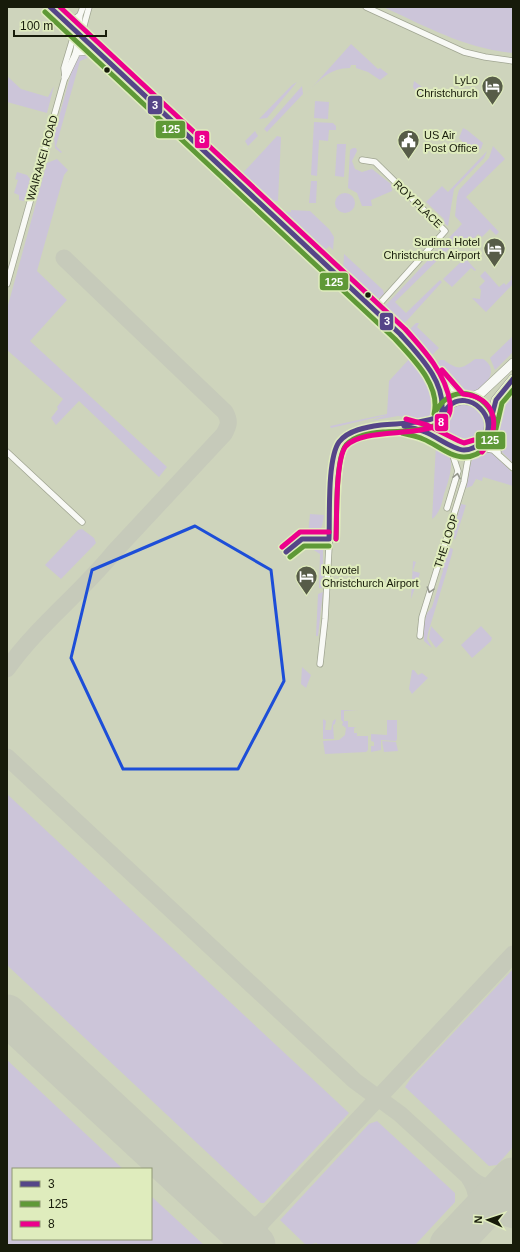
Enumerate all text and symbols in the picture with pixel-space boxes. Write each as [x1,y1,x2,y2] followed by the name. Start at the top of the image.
[14,12,106,38] scale bar
[20,19,53,33] text: 100 m
[102,65,112,75] unlabelled marker
[480,73,506,106] hotel icon: LyLo Christchurch
[416,74,478,99] place label: LyLo Christchurch
[147,95,163,115] line badge: 3
[152,99,158,111] text: 3
[24,114,60,202] street label: WAIRAKEI ROAD
[155,120,186,139] line badge: 125
[162,123,180,135] text: 125
[395,128,421,161] public building icon: US Air Post Office
[424,129,478,154] place label: US Air Post Office
[194,130,210,149] line badge: 8
[199,133,205,145] text: 8
[391,178,445,230] street label: ROY PLACE
[482,235,508,268] hotel icon: Sudima Hotel Christchurch Airport
[383,236,480,261] place label: Sudima Hotel Christchurch Airport
[319,272,349,291] line badge: 125
[325,276,343,288] text: 125
[363,290,373,300] unlabelled marker
[379,312,394,331] line badge: 3
[384,315,390,327] text: 3
[434,413,449,432] line badge: 8
[438,416,444,428] text: 8
[475,431,506,450] line badge: 125
[481,434,499,446] text: 125
[452,473,460,479] one-way arrow
[432,513,460,569] street label: THE LOOP
[293,563,319,596] hotel icon: Novotel Christchurch Airport
[322,564,419,589] place label: Novotel Christchurch Airport
[426,586,435,593] one-way arrow
[12,1168,152,1240] legend
[48,1177,55,1191] text: 3
[48,1197,68,1211] text: 125
[468,1200,508,1240] north arrow
[472,1215,484,1224] text: N
[48,1217,55,1231] text: 8

